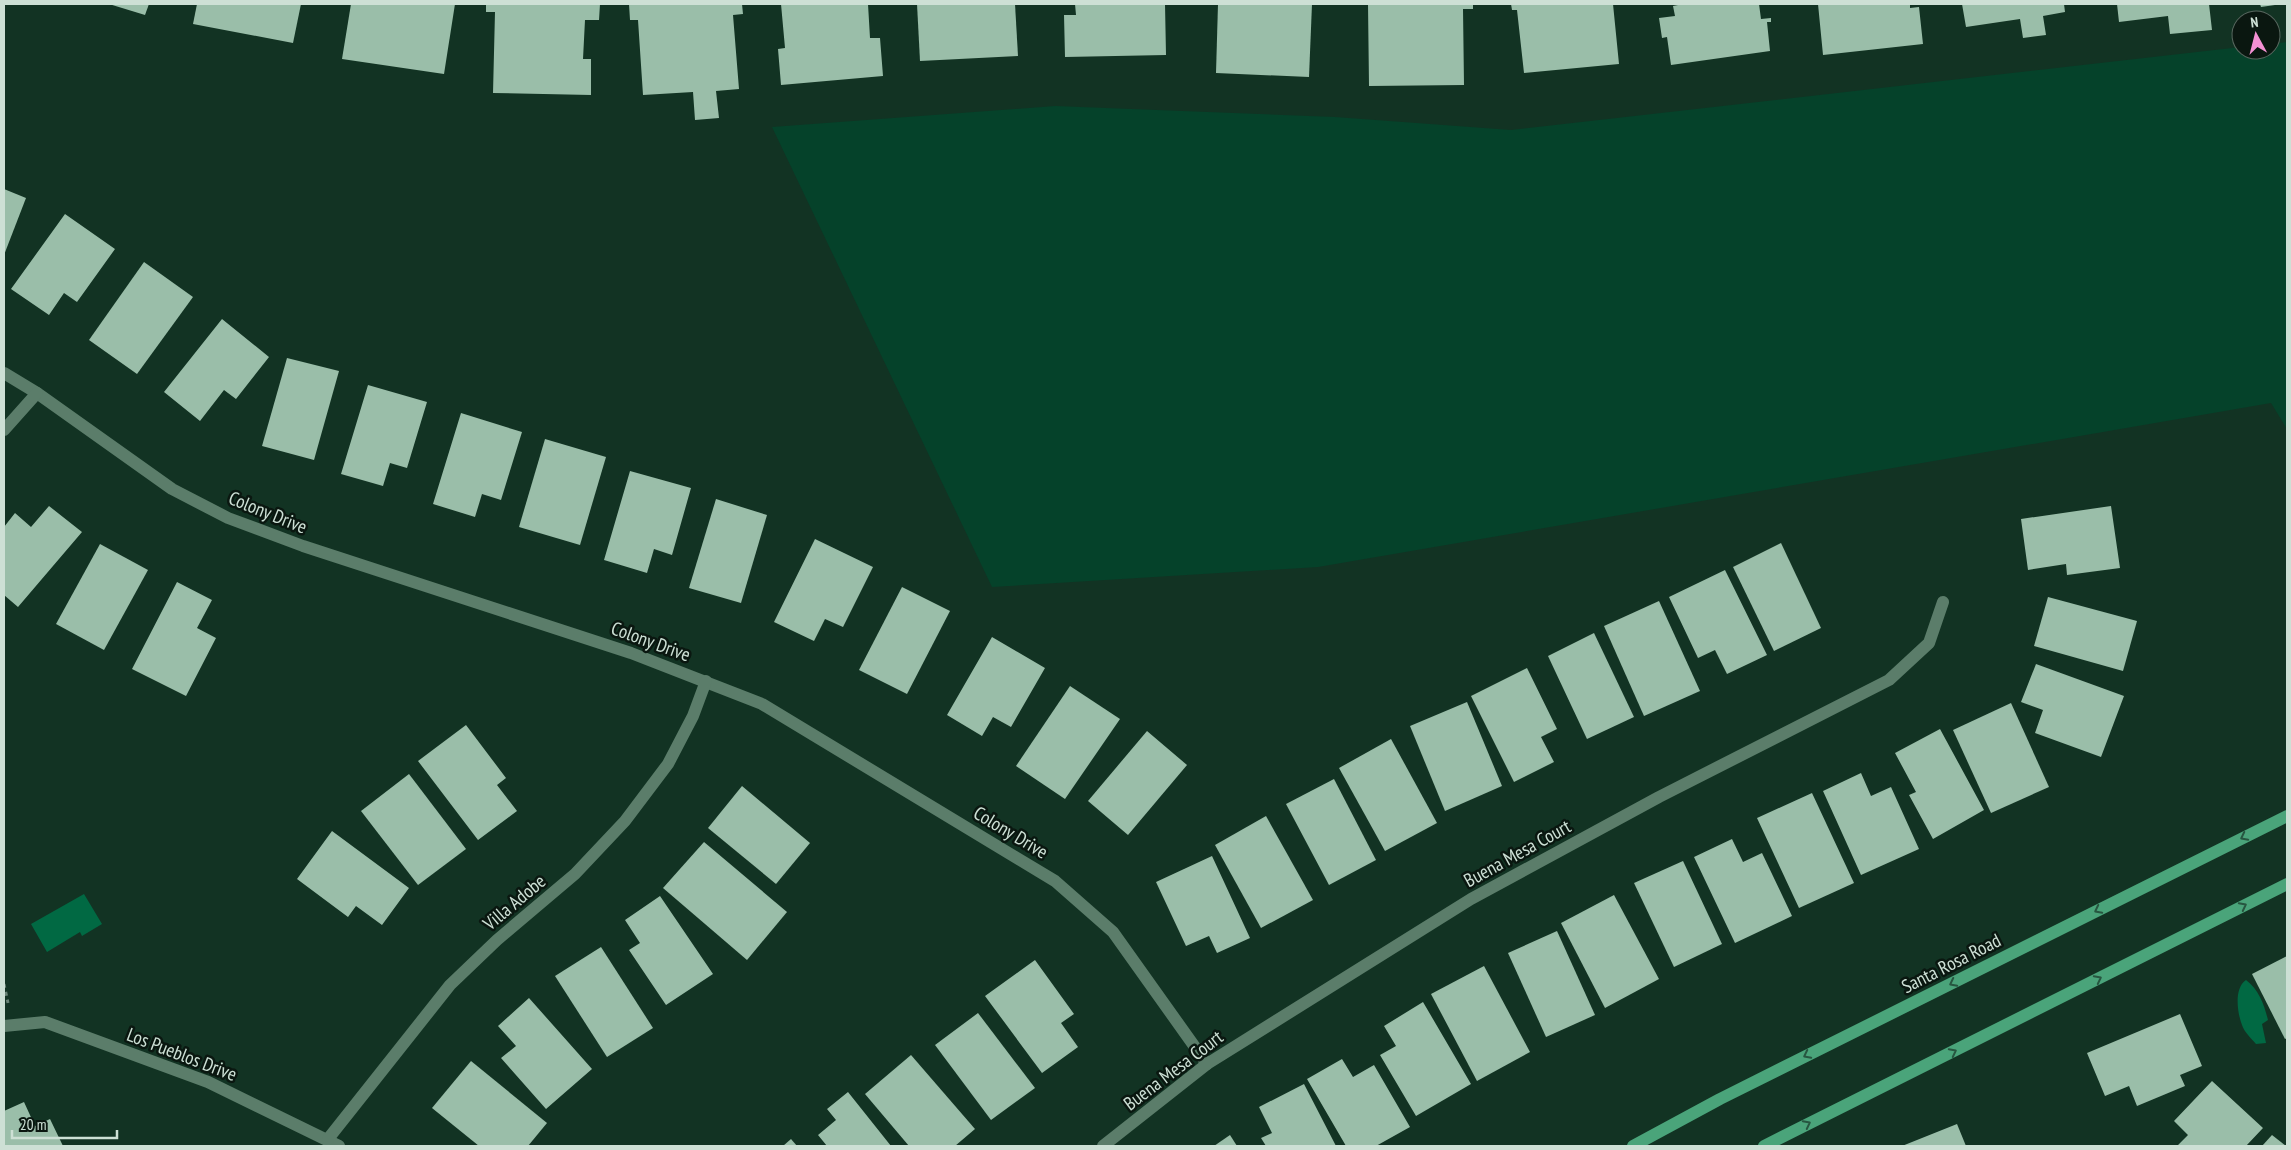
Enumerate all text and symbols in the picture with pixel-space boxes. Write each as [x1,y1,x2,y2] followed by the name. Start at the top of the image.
[2231,10,2281,60] north arrow
[2250,13,2259,31] text: N
[225,485,311,539] street label: Colony Drive
[608,616,694,666] street label: Colony Drive
[969,800,1053,864] street label: Colony Drive
[1459,813,1575,892] street label: Buena Mesa Court
[2240,831,2249,841] one-way arrow
[477,869,550,936] street label: Villa Adobe
[2238,902,2247,912] one-way arrow
[2094,904,2103,914] one-way arrow
[1897,928,2005,998] street label: Santa Rosa Road
[2093,975,2102,985] one-way arrow
[1949,976,1958,987] one-way arrow
[124,1022,240,1086] street label: Los Pueblos Drive
[1118,1024,1228,1115] street label: Buena Mesa Court
[1947,1048,1956,1058] one-way arrow
[1804,1049,1813,1059] one-way arrow
[12,1108,118,1140] scale bar
[20,1115,46,1134] text: 20 m
[1802,1121,1811,1131] one-way arrow

